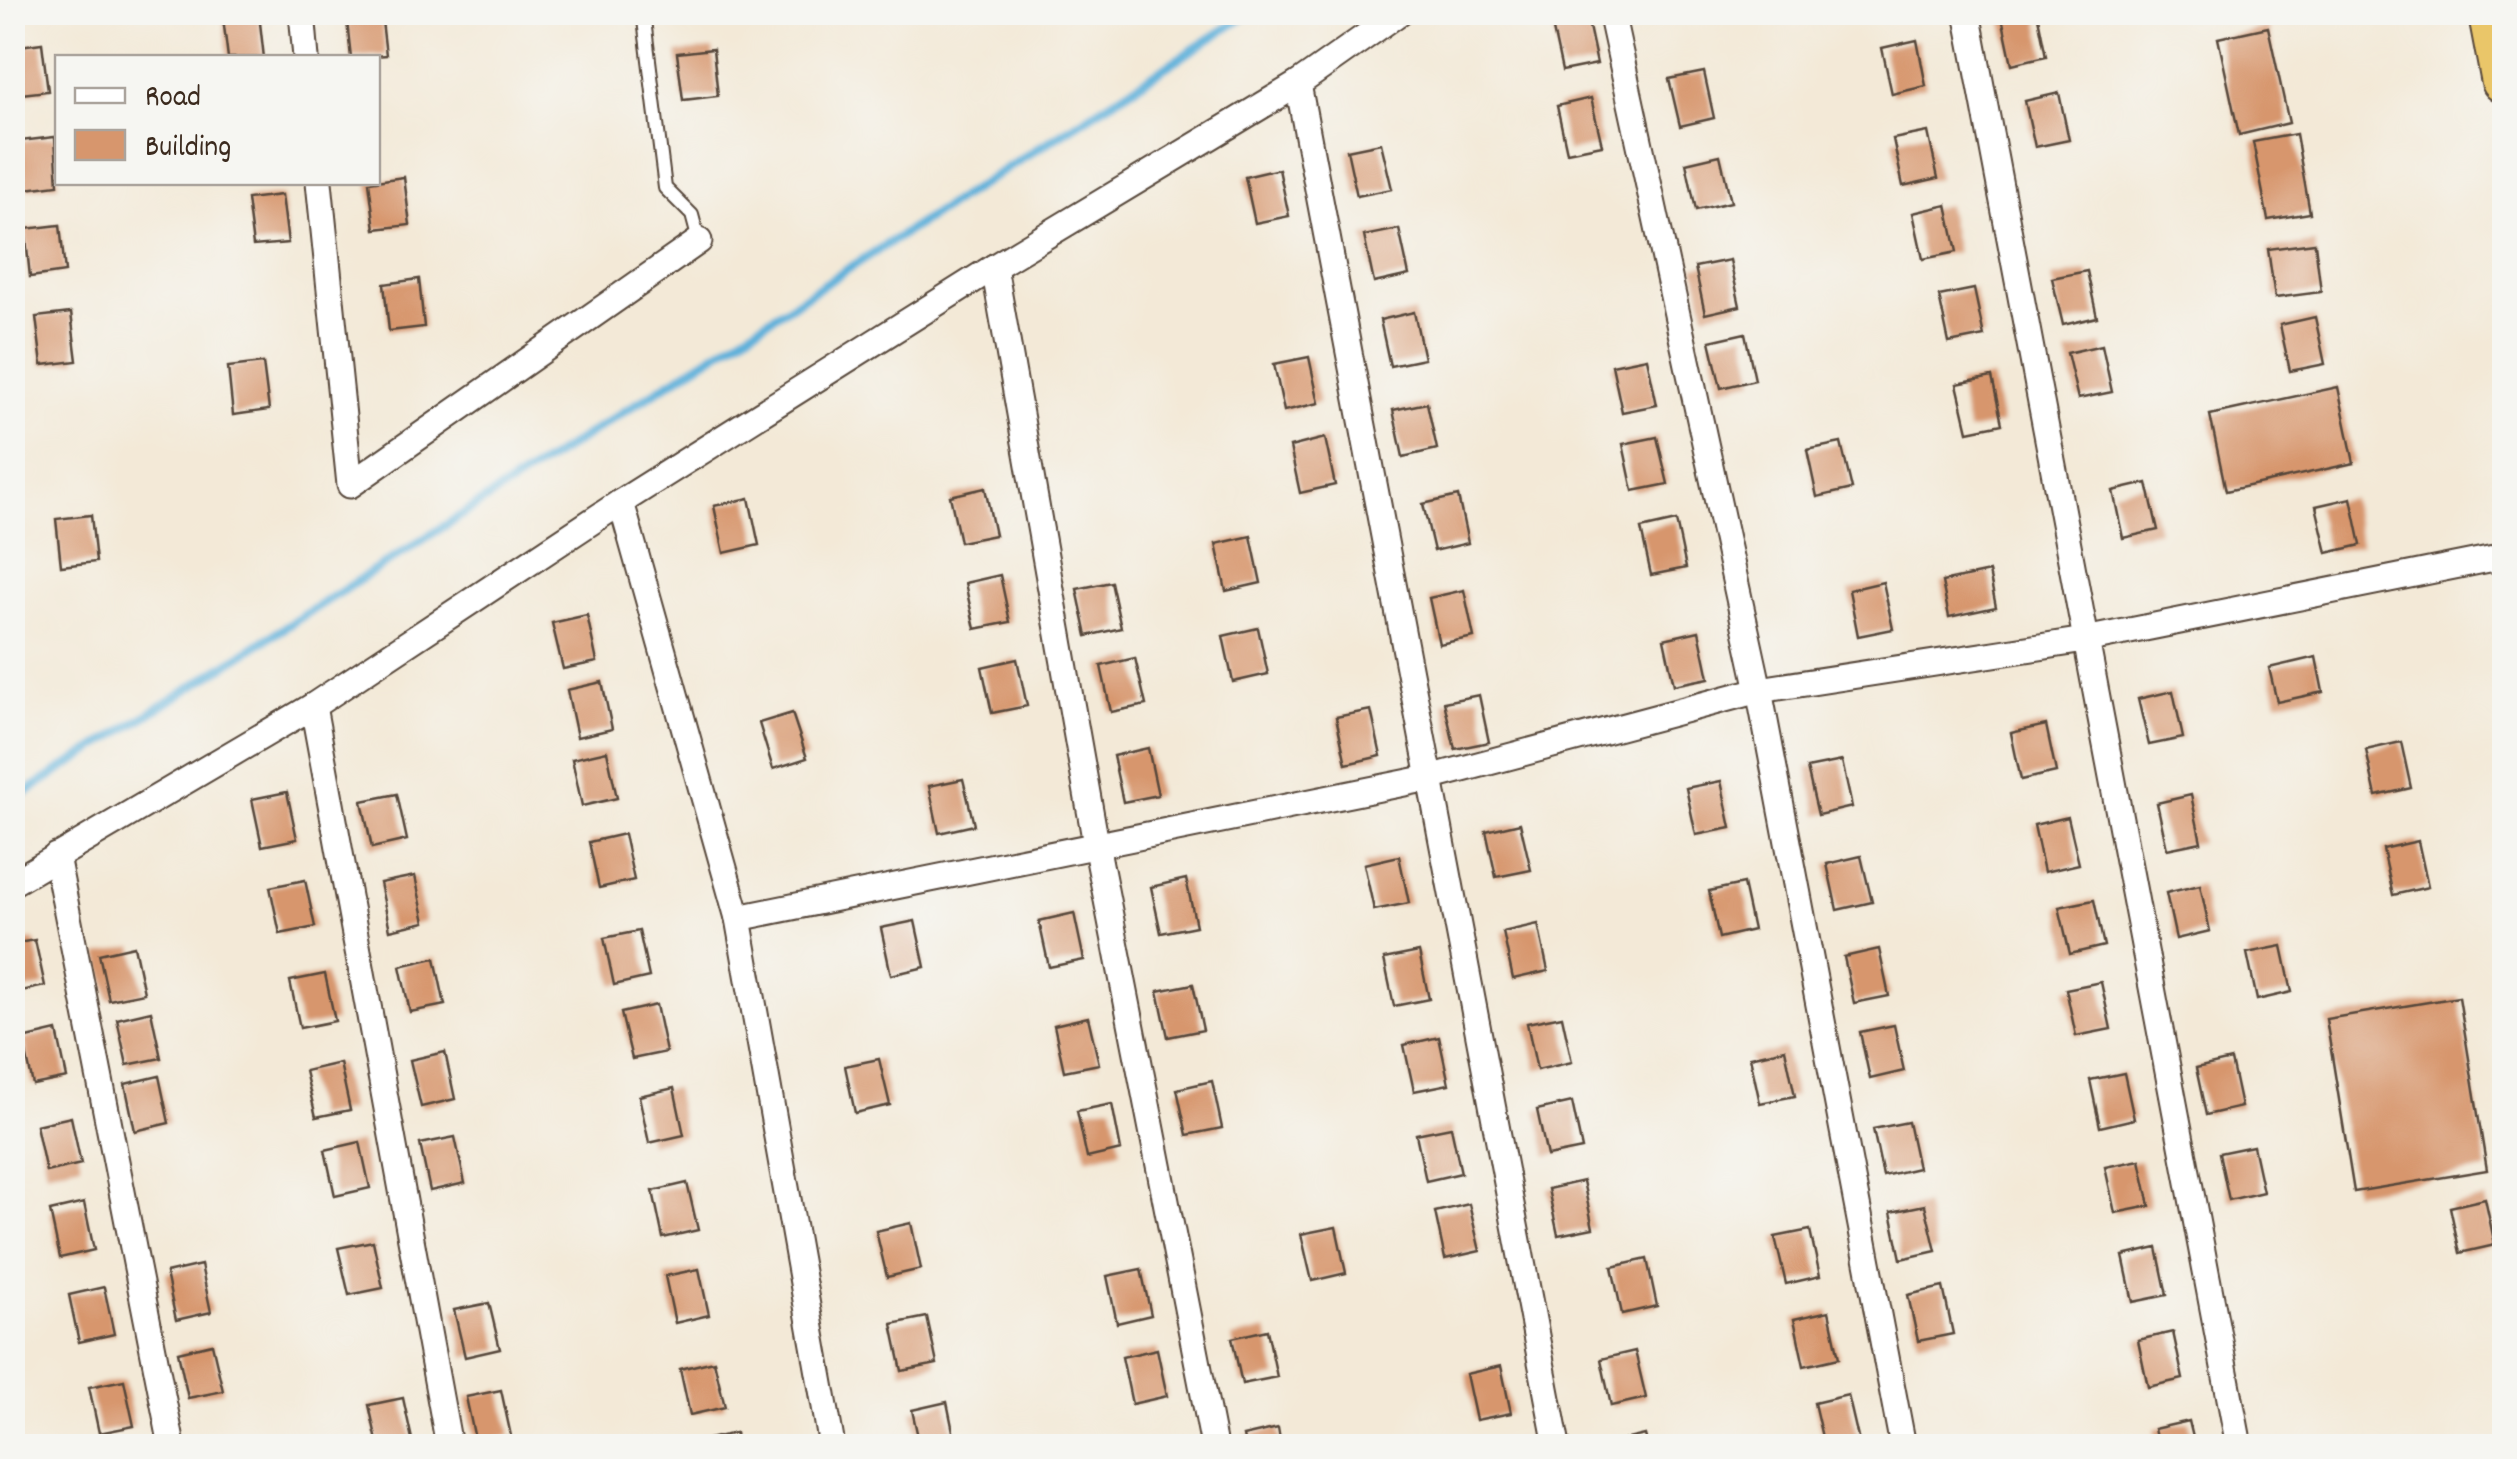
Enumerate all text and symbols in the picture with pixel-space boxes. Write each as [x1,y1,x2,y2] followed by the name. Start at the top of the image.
[55,55,380,185] legend
[145,78,201,121] text: Road
[145,128,231,171] text: Building

